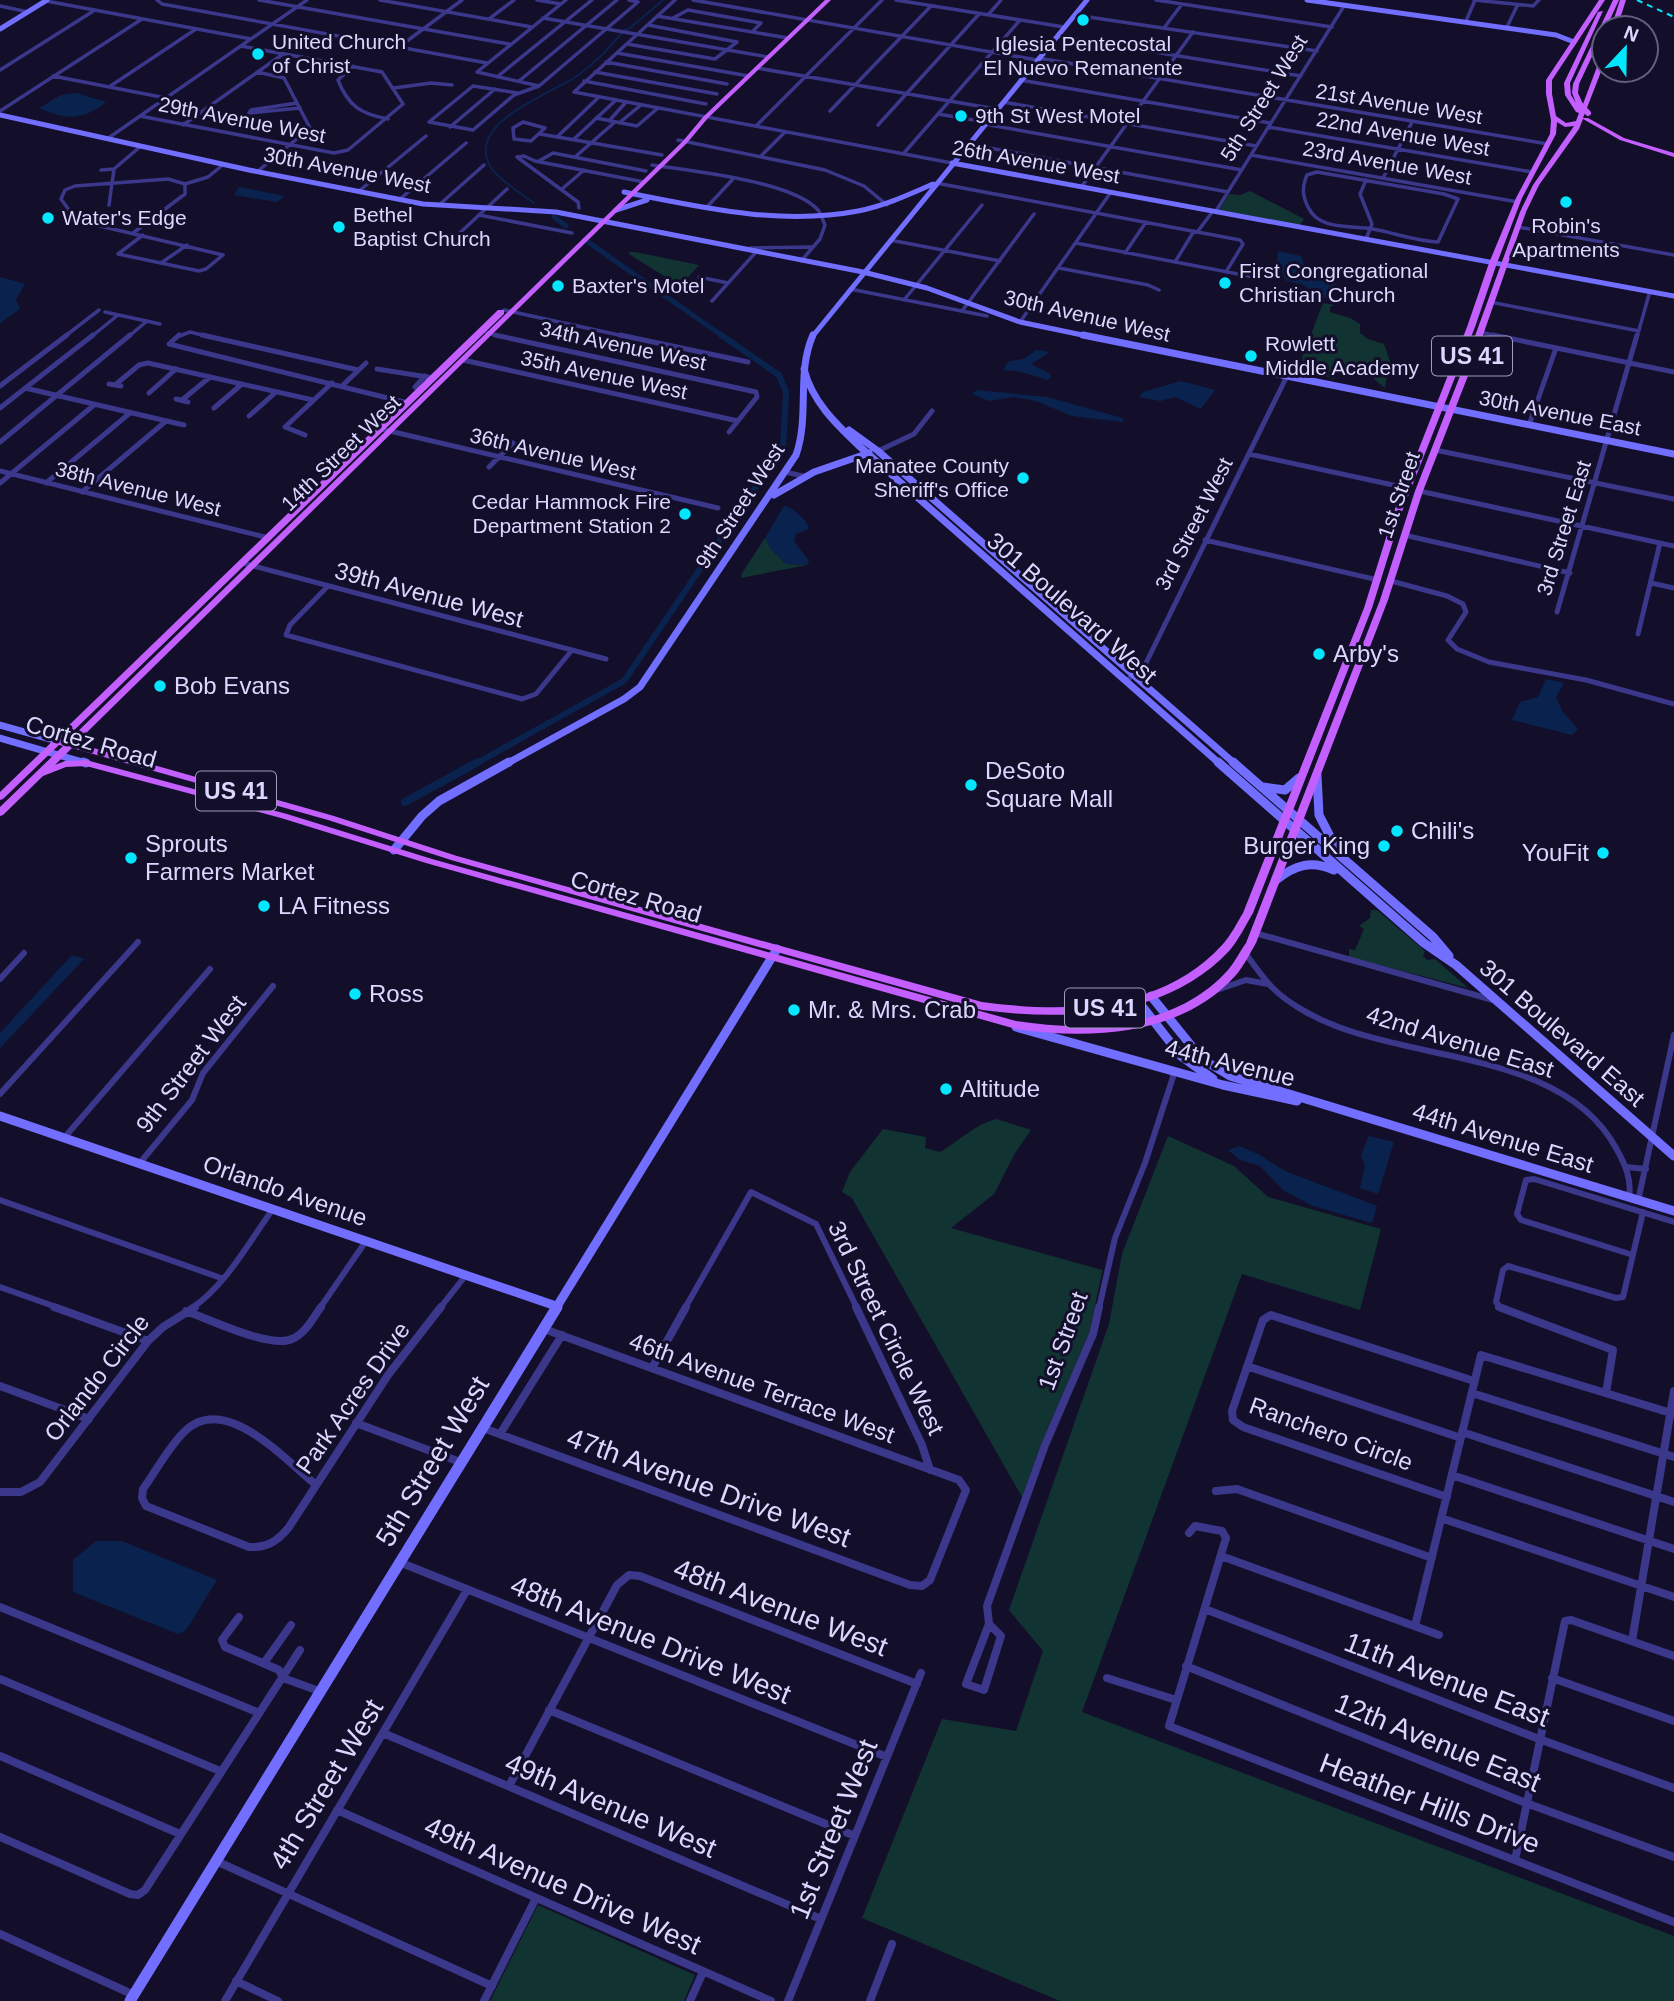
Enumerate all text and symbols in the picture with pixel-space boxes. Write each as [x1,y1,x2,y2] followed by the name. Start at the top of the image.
[1075,12,1091,28] marker: Iglesia Pentecostal El Nuevo Remanente
[1590,14,1660,84] north arrow
[1621,21,1641,46] text: N
[272,30,406,77] place label: United Church of Christ
[1216,30,1312,165] street label: 5th Street West
[983,32,1183,79] place label: Iglesia Pentecostal El Nuevo Remanente
[250,46,266,62] marker: United Church of Christ
[1314,79,1484,128] street label: 21st Avenue West
[157,92,328,147] street label: 29th Avenue West
[975,104,1140,127] place label: 9th St West Motel
[1315,107,1492,160] street label: 22nd Avenue West
[953,108,969,124] marker: 9th St West Motel
[951,135,1122,188] street label: 26th Avenue West
[1301,136,1473,189] street label: 23rd Avenue West
[262,142,433,197] street label: 30th Avenue West
[1558,194,1574,210] marker: Robin's Apartments
[353,203,491,250] place label: Bethel Baptist Church
[62,206,187,229] place label: Water's Edge
[40,210,56,226] marker: Water's Edge
[1512,214,1620,261] place label: Robin's Apartments
[331,219,347,235] marker: Bethel Baptist Church
[1239,259,1428,306] place label: First Congregational Christian Church
[572,274,704,297] place label: Baxter's Motel
[1217,275,1233,291] marker: First Congregational Christian Church
[550,278,566,294] marker: Baxter's Motel
[1002,285,1173,346] street label: 30th Avenue West
[538,317,709,374] street label: 34th Avenue West
[1265,332,1420,379] place label: Rowlett Middle Academy
[1432,336,1512,376] road number: US 41
[519,346,690,403] street label: 35th Avenue West
[1243,348,1259,364] marker: Rowlett Middle Academy
[1477,386,1643,439] street label: 30th Avenue East
[277,390,405,515] street label: 14th Street West
[468,423,639,484] street label: 36th Avenue West
[691,439,789,573] street label: 9th Street West
[1373,448,1424,541] street label: 1st Street
[855,454,1009,501] place label: Manatee County Sheriff's Office
[1150,454,1237,594] street label: 3rd Street West
[53,457,223,520] street label: 38th Avenue West
[1532,457,1595,598] street label: 3rd Street East
[1015,470,1031,486] marker: Manatee County Sheriff's Office
[471,490,671,537] place label: Cedar Hammock Fire Department Station 2
[677,506,693,522] marker: Cedar Hammock Fire Department Station 2
[982,527,1163,689] street label: 301 Boulevard West
[332,556,527,633] street label: 39th Avenue West
[1333,640,1399,667] place label: Arby's
[1311,646,1327,662] marker: Arby's
[174,672,290,699] place label: Bob Evans
[152,678,168,694] marker: Bob Evans
[23,710,160,773] street label: Cortez Road
[985,757,1113,812] place label: DeSoto Square Mall
[196,772,276,810] road number: US 41
[963,777,979,793] marker: DeSoto Square Mall
[1411,817,1474,844] place label: Chili's
[1389,823,1405,839] marker: Chili's
[145,830,315,885] place label: Sprouts Farmers Market
[1243,832,1370,859] place label: Burger King
[1376,838,1392,854] marker: Burger King
[1522,839,1589,866] place label: YouFit
[1595,845,1611,861] marker: YouFit
[123,850,139,866] marker: Sprouts Farmers Market
[568,865,705,928] street label: Cortez Road
[278,892,390,919] place label: LA Fitness
[256,898,272,914] marker: LA Fitness
[1474,954,1650,1112] street label: 301 Boulevard East
[369,980,424,1007] place label: Ross
[347,986,363,1002] marker: Ross
[1065,988,1145,1028] road number: US 41
[130,989,251,1138] street label: 9th Street West
[808,996,976,1023] place label: Mr. & Mrs. Crab
[1363,1000,1557,1083] street label: 42nd Avenue East
[786,1002,802,1018] marker: Mr. & Mrs. Crab
[1162,1033,1298,1092] street label: 44th Avenue
[960,1075,1040,1102] place label: Altitude
[938,1081,954,1097] marker: Altitude
[1409,1097,1597,1178] street label: 44th Avenue East
[200,1150,371,1231] street label: Orlando Avenue
[823,1217,950,1439] street label: 3rd Street Circle West
[1032,1288,1093,1394] street label: 1st Street
[39,1309,154,1446] street label: Orlando Circle
[290,1317,415,1479] street label: Park Acres Drive
[626,1327,899,1448] street label: 46th Avenue Terrace West
[370,1371,495,1552] street label: 5th Street West
[1246,1391,1417,1476] street label: Ranchero Circle
[563,1422,855,1553] street label: 47th Avenue Drive West
[670,1552,892,1663] street label: 48th Avenue West
[506,1569,796,1710] street label: 48th Avenue Drive West
[1340,1626,1554,1733] street label: 11th Avenue East
[1330,1687,1545,1798] street label: 12th Avenue East
[264,1694,389,1875] street label: 4th Street West
[783,1735,884,1923] street label: 1st Street West
[501,1747,721,1864] street label: 49th Avenue West
[1315,1747,1544,1860] street label: Heather Hills Drive
[420,1810,706,1961] street label: 49th Avenue Drive West

